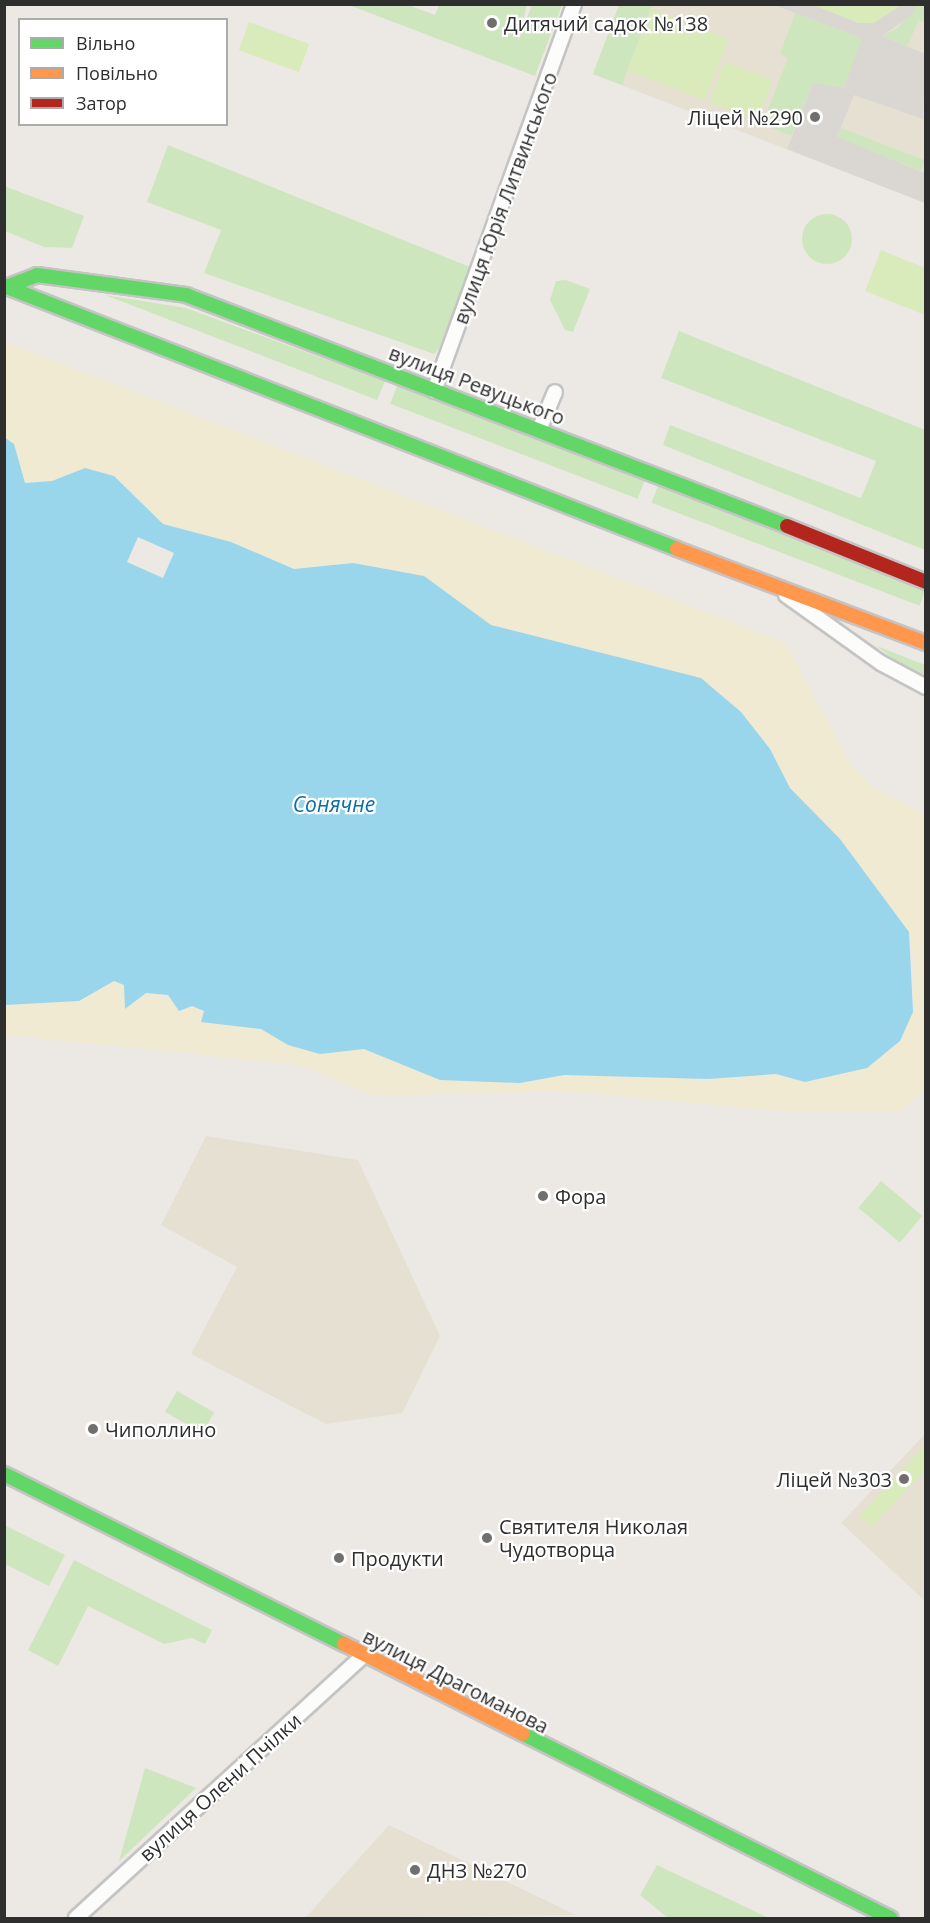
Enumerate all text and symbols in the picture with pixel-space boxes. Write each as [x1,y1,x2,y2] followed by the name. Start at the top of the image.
[504,11,708,35] place label: Дитячий садок №138
[485,16,499,30] marker: Дитячий садок №138
[18,18,228,126] legend
[76,31,135,55] text: Вільно
[76,61,158,85] text: Повільно
[448,69,562,327] street label: вулиця Юрія Литвинського
[76,91,127,115] text: Затор
[688,105,803,129] place label: Ліцей №290
[808,110,822,124] marker: Ліцей №290
[386,340,568,430] street label: вулиця Ревуцького
[293,791,375,817] water label: Сонячне
[555,1184,606,1208] place label: Фора
[536,1189,550,1203] marker: Фора
[105,1417,216,1441] place label: Чиполлино
[86,1422,100,1436] marker: Чиполлино
[777,1467,892,1491] place label: Ліцей №303
[897,1472,911,1486] marker: Ліцей №303
[499,1514,688,1561] place label: Святителя Николая Чудотворца
[480,1531,494,1545] marker: Святителя Николая Чудотворца
[351,1546,444,1570] place label: Продукти
[332,1551,346,1565] marker: Продукти
[359,1624,553,1738] street label: вулиця Драгоманова
[134,1708,306,1866] street label: вулиця Олени Пчілки
[427,1858,527,1882] place label: ДНЗ №270
[408,1863,422,1877] marker: ДНЗ №270

